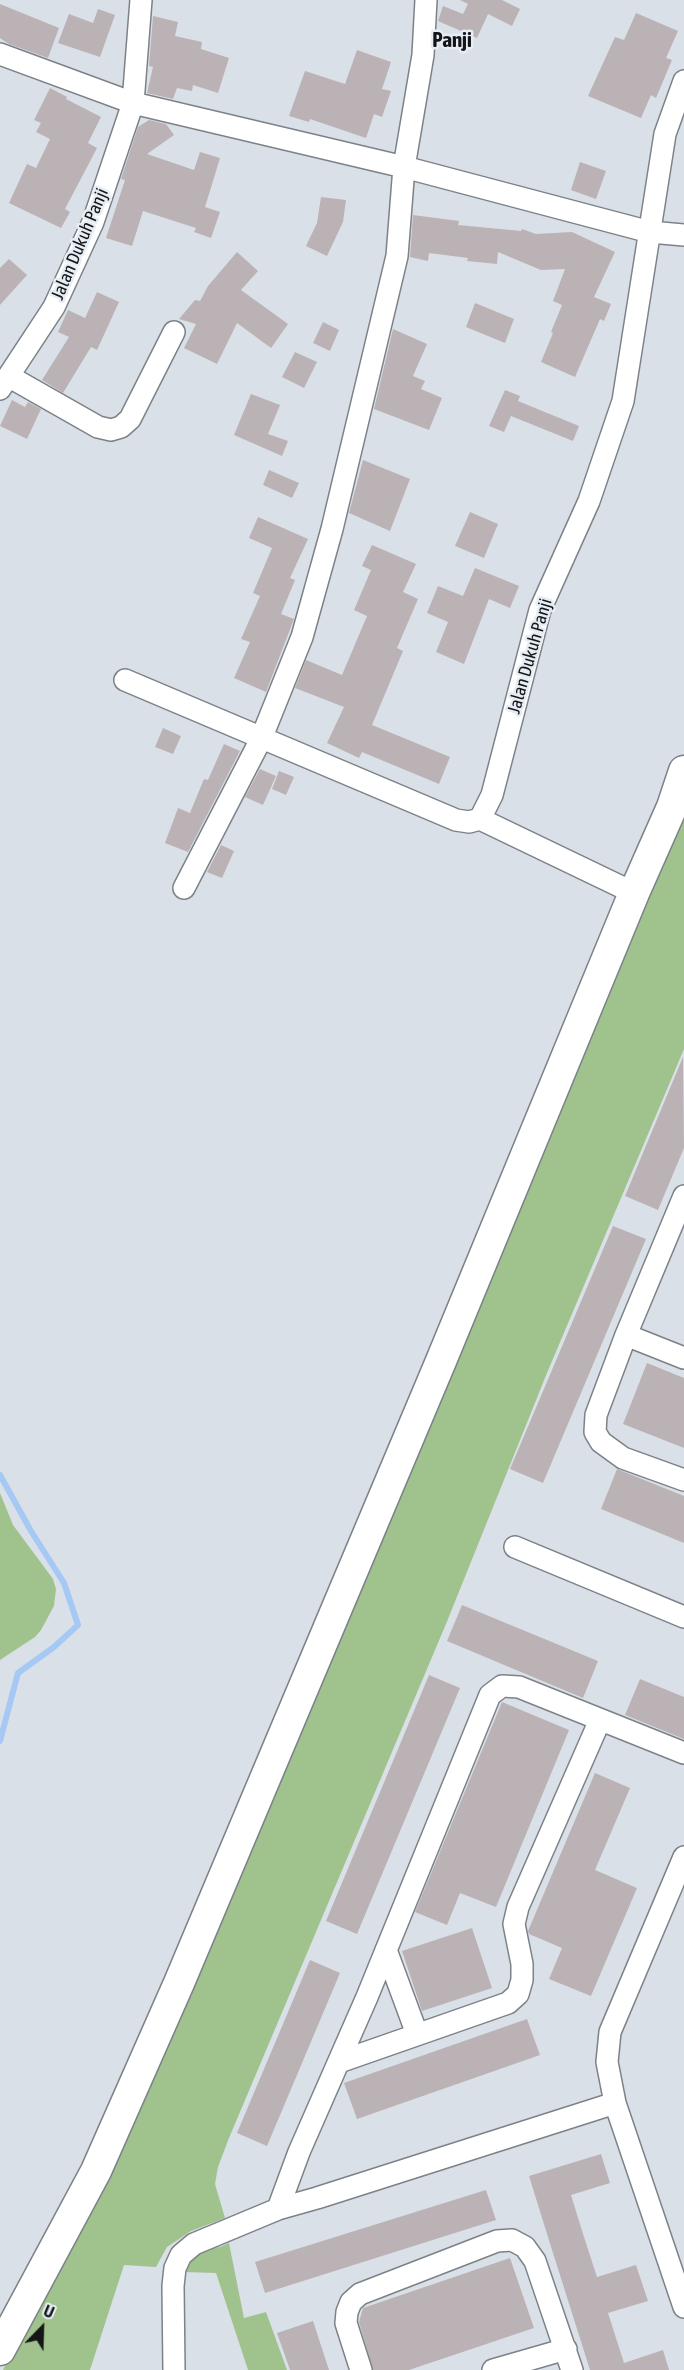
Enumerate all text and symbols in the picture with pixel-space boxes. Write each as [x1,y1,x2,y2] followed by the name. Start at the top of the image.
[432,27,472,53] district label: Panji
[47,185,113,303] street label: Jalan Dukuh Panji
[503,596,557,716] street label: Jalan Dukuh Panji
[12,2298,72,2358] north arrow
[41,2301,57,2322] text: U

